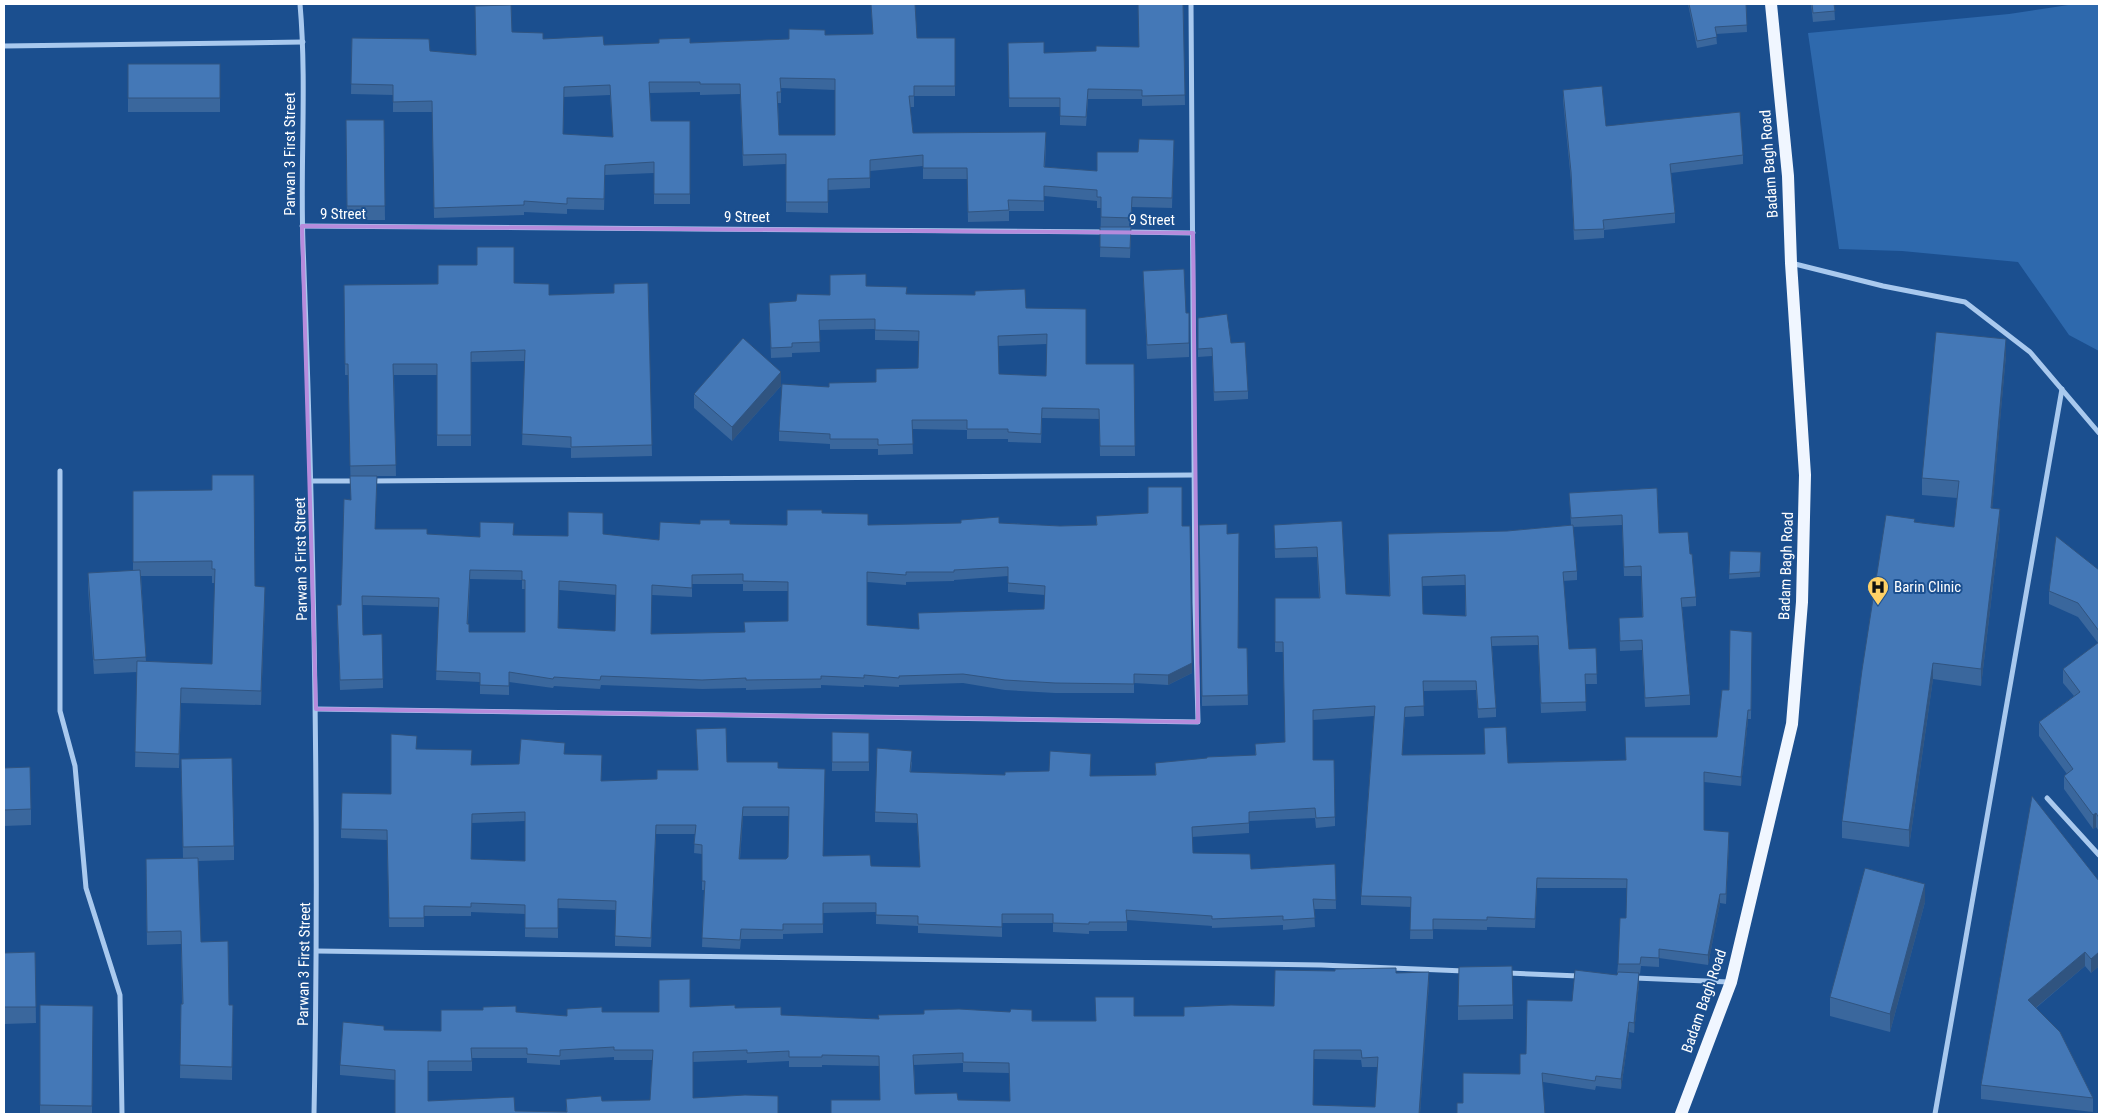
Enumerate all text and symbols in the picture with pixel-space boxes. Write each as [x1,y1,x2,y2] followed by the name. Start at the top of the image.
[281,92,299,216] street label: Parwan 3 First Street
[1756,109,1782,219] street label: Badam Bagh Road
[320,205,366,223] street label: 9 Street
[724,208,770,226] street label: 9 Street
[1129,211,1175,229] street label: 9 Street
[291,497,311,621] street label: Parwan 3 First Street
[1775,512,1797,620] street label: Badam Bagh Road
[1866,575,1890,606] hospital icon: Barin Clinic
[1894,578,1961,596] place label: Barin Clinic
[294,902,314,1026] street label: Parwan 3 First Street
[1678,947,1730,1055] street label: Badam Bagh Road

